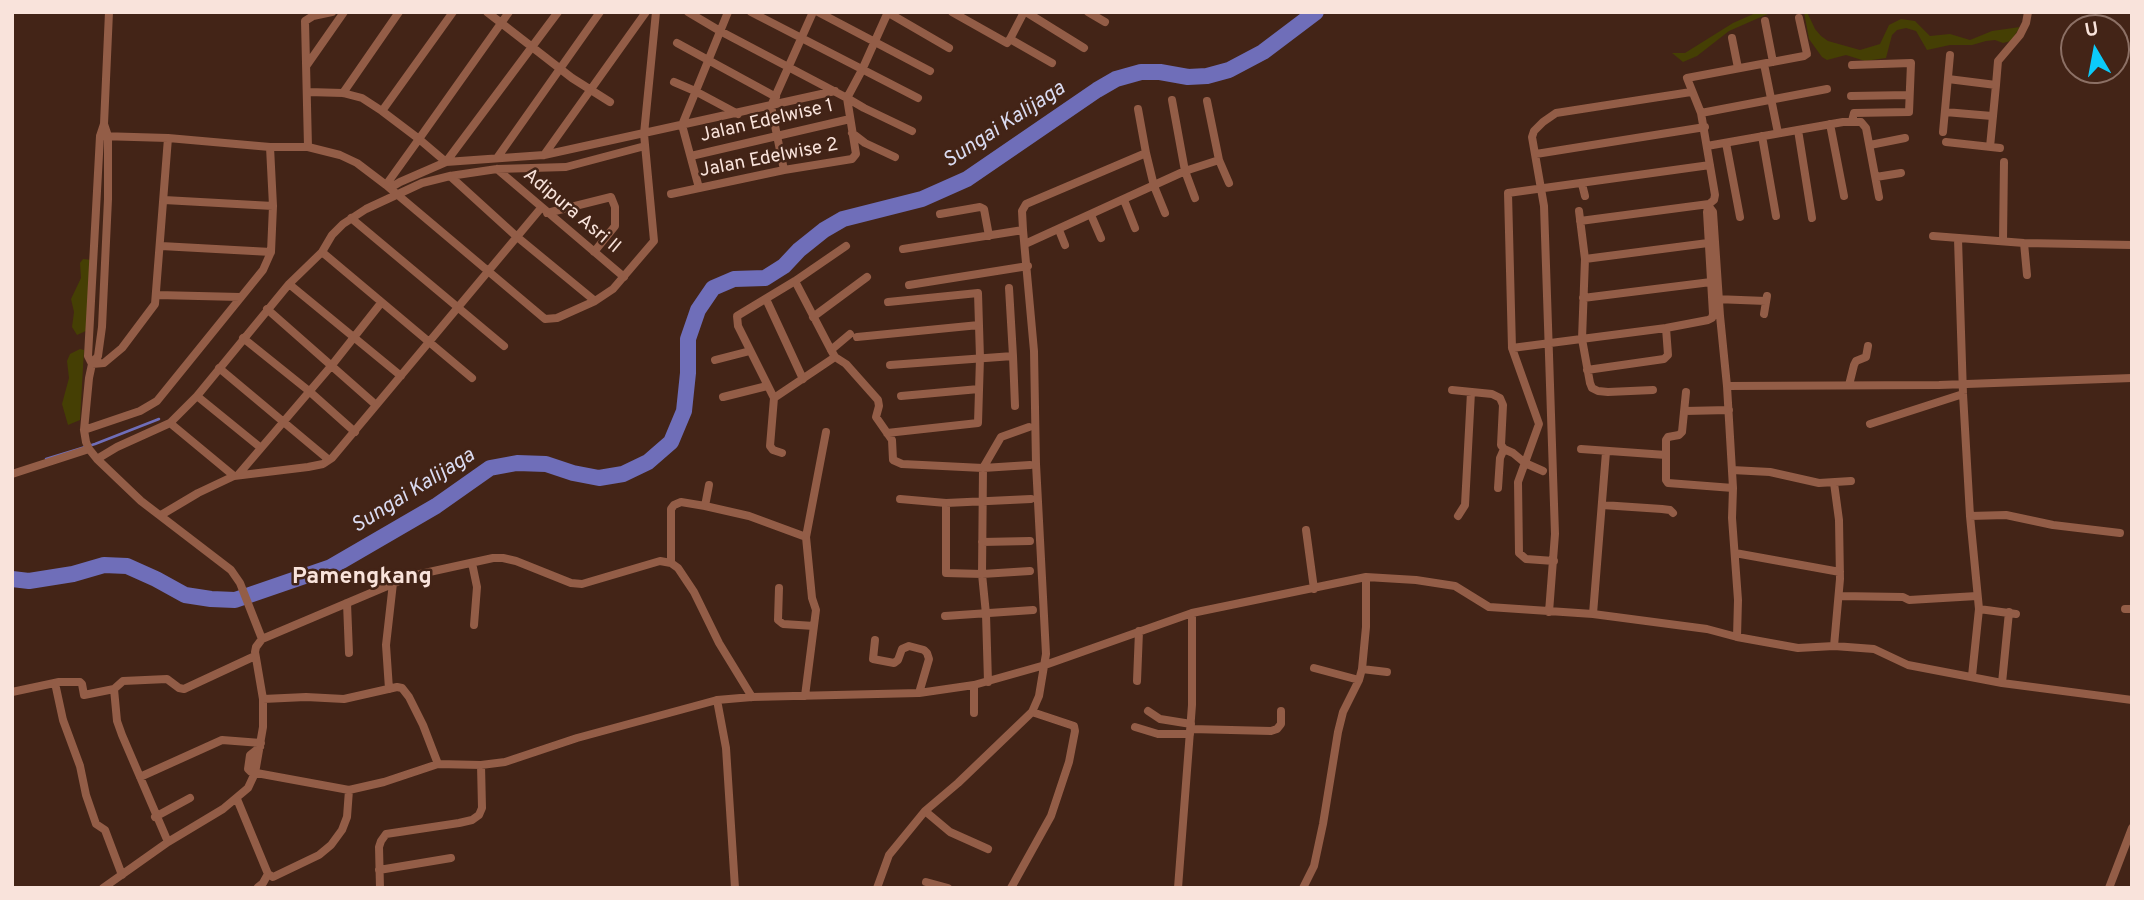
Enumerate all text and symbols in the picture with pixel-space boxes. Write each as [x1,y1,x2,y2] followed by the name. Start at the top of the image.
[2060,14,2130,84] north arrow
[2083,17,2100,43] text: U
[939,77,1071,175] water label: Sungai Kalijaga
[698,96,836,148] street label: Jalan Edelwise 1
[698,134,840,184] street label: Jalan Edelwise 2
[518,165,624,259] street label: Adipura Asri II
[348,444,480,540] water label: Sungai Kalijaga
[292,564,432,592] district label: Pamengkang

